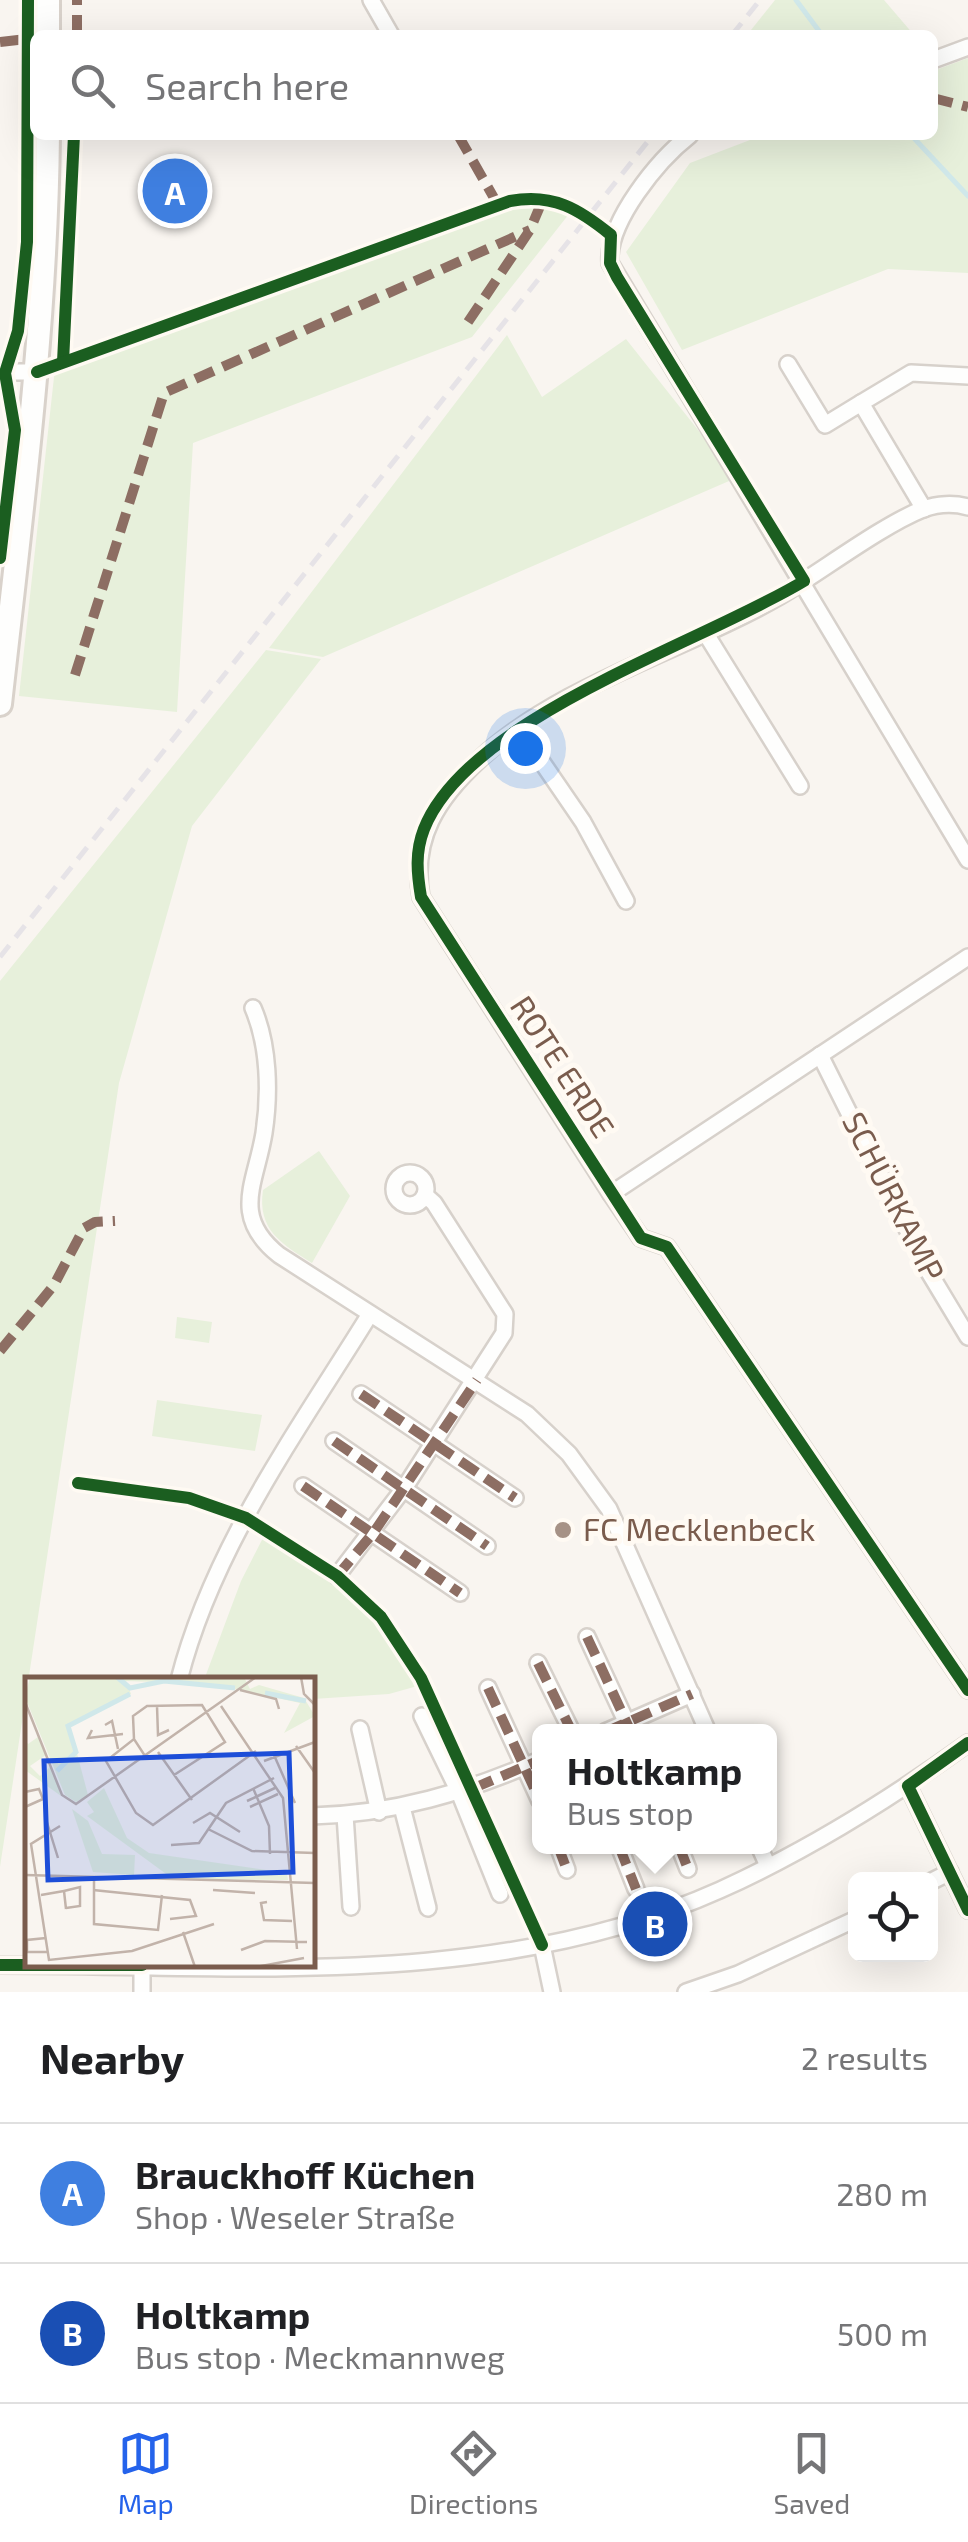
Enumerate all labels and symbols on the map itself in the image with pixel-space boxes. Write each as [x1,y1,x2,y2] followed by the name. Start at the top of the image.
[142,154,208,228] pin: A
[500,723,551,774] your location
[504,988,624,1144] street label: ROTE ERDE
[836,1105,954,1287] street label: SCHÜRKAMP
[583,1509,815,1547] place label: FC Mecklenbeck
[552,1519,574,1541] marker: FC Mecklenbeck
[25,1677,315,1967] inset map
[622,1886,688,1962] pin: B

